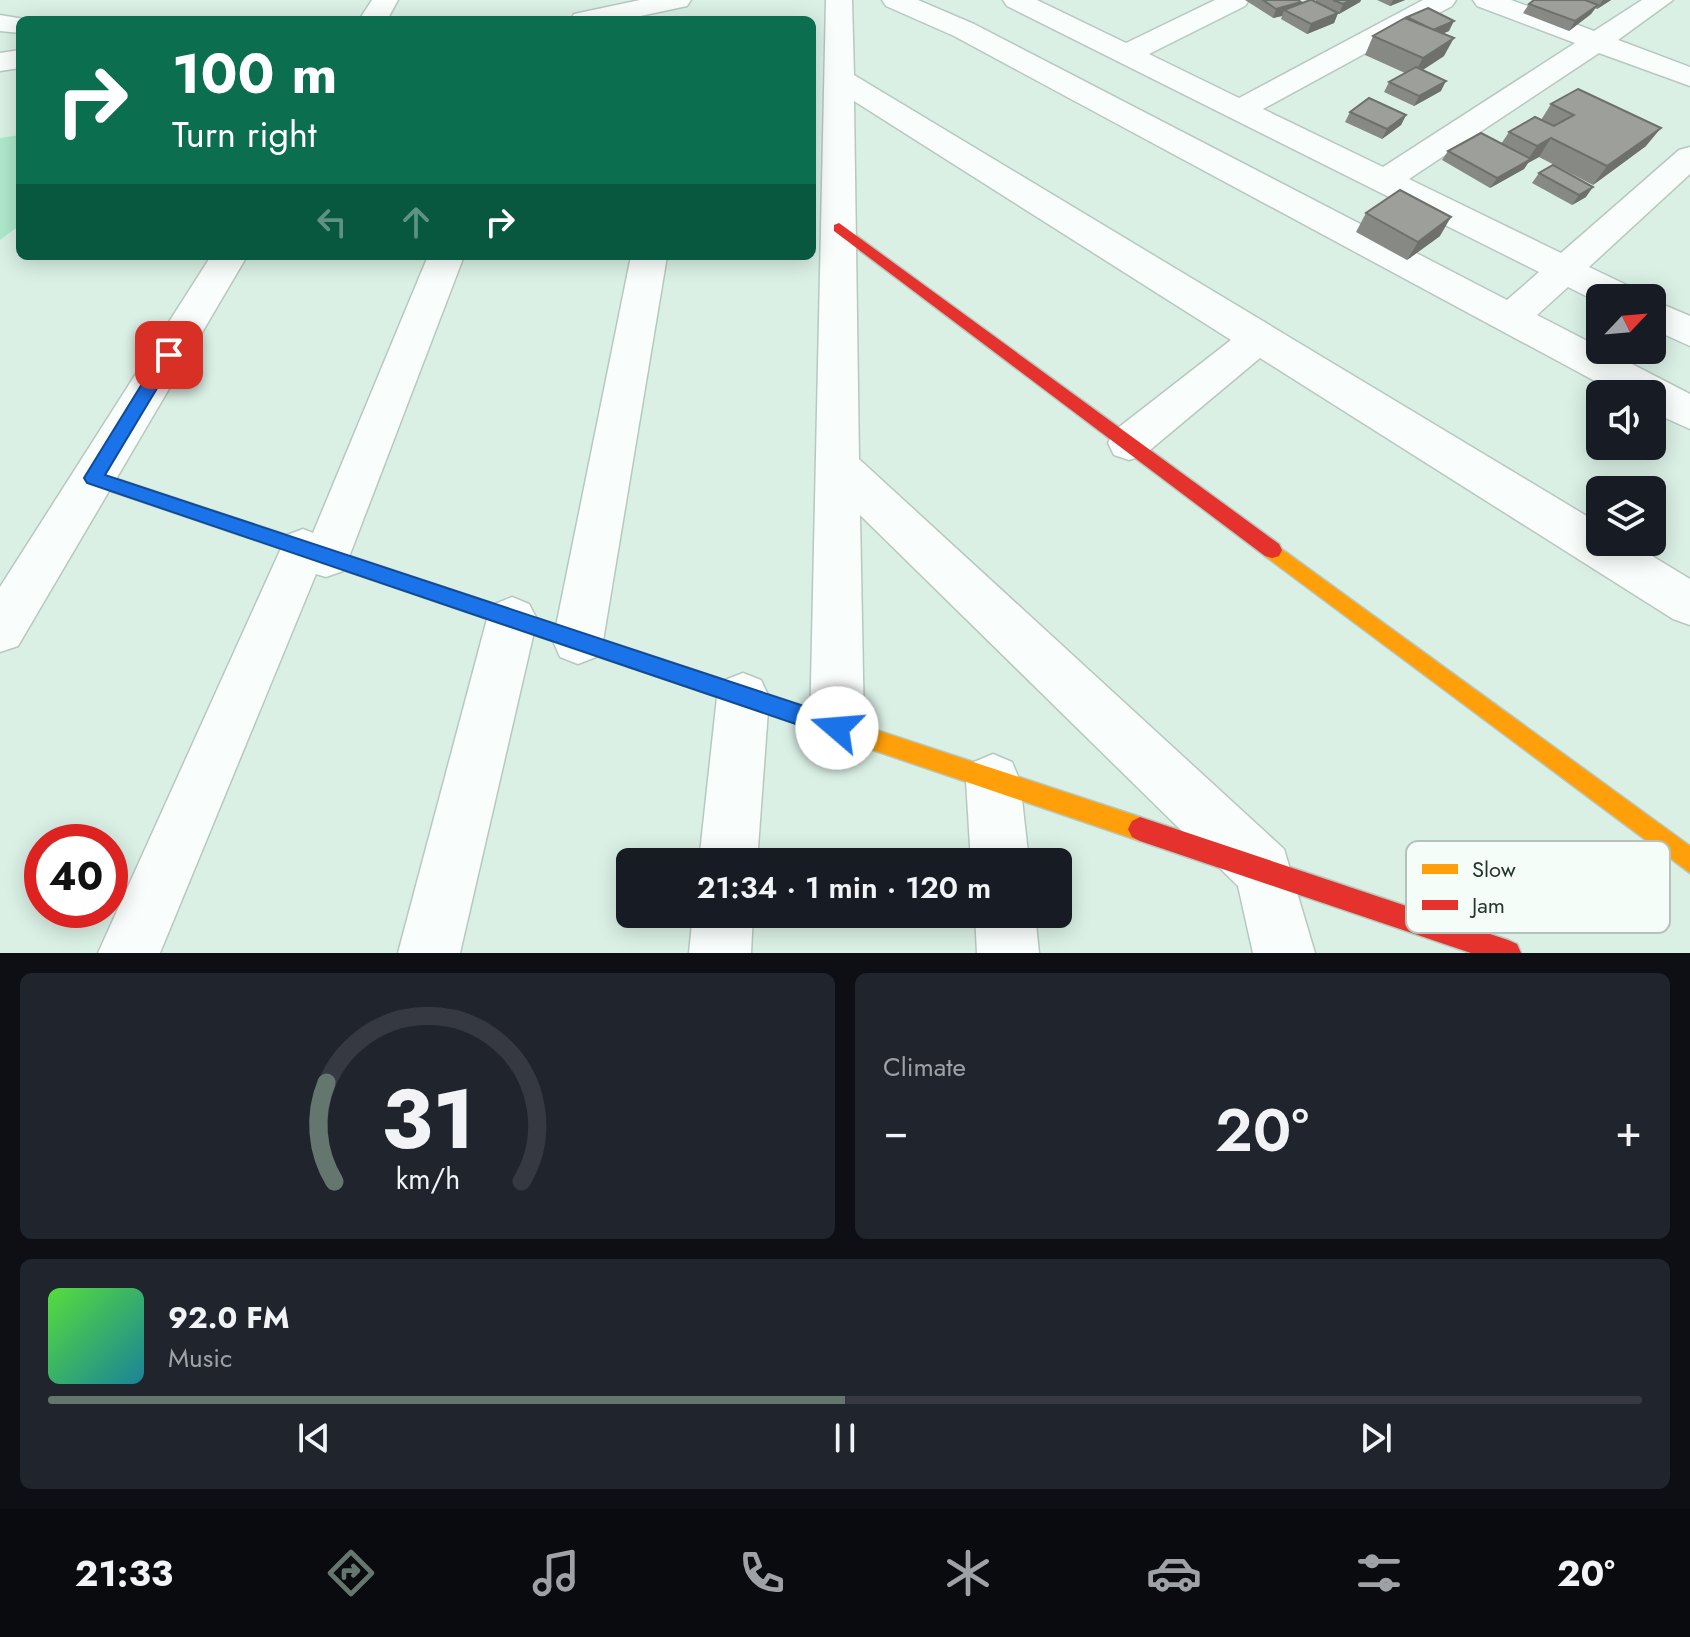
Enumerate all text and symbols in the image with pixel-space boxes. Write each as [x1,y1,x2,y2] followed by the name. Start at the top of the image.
[172,33,337,114] text: 100 m
[40,48,144,152] icon: right
[172,108,317,160] text: Turn right
[310,200,354,244] icon: left
[394,200,438,244] icon: ahead
[478,200,522,244] icon: right
[1586,284,1666,364] north arrow
[1586,284,1666,556] map controls
[135,321,203,389] pin
[147,333,191,377] icon: arrive
[1586,380,1666,460] button: sound
[1586,476,1666,556] button: layers
[795,686,879,770] position arrow
[24,824,128,928] speed limit sign: 40
[1406,841,1670,933] legend
[1472,853,1516,885] text: Slow
[697,866,991,909] text: 21:34 · 1 min · 120 m
[1469,889,1505,921] text: Jam
[883,1048,966,1086] text: Climate
[380,1059,475,1179] text: 31
[1215,1087,1309,1174] text: 20°
[883,1099,909,1163] text: −
[1615,1099,1642,1163] text: +
[395,1158,460,1200] text: km/h
[168,1296,290,1339] text: 92.0 FM
[168,1339,232,1377] text: Music
[292,1416,336,1460] icon: previous
[823,1416,867,1460] icon: pause
[1354,1416,1398,1460] icon: next
[323,1545,379,1601] icon: directions
[528,1545,584,1601] icon: music
[734,1545,790,1601] icon: phone
[940,1545,996,1601] icon: climate
[1146,1545,1202,1601] icon: car
[1351,1545,1407,1601] icon: filters
[75,1547,173,1599] text: 21:33
[1557,1547,1615,1599] text: 20°

